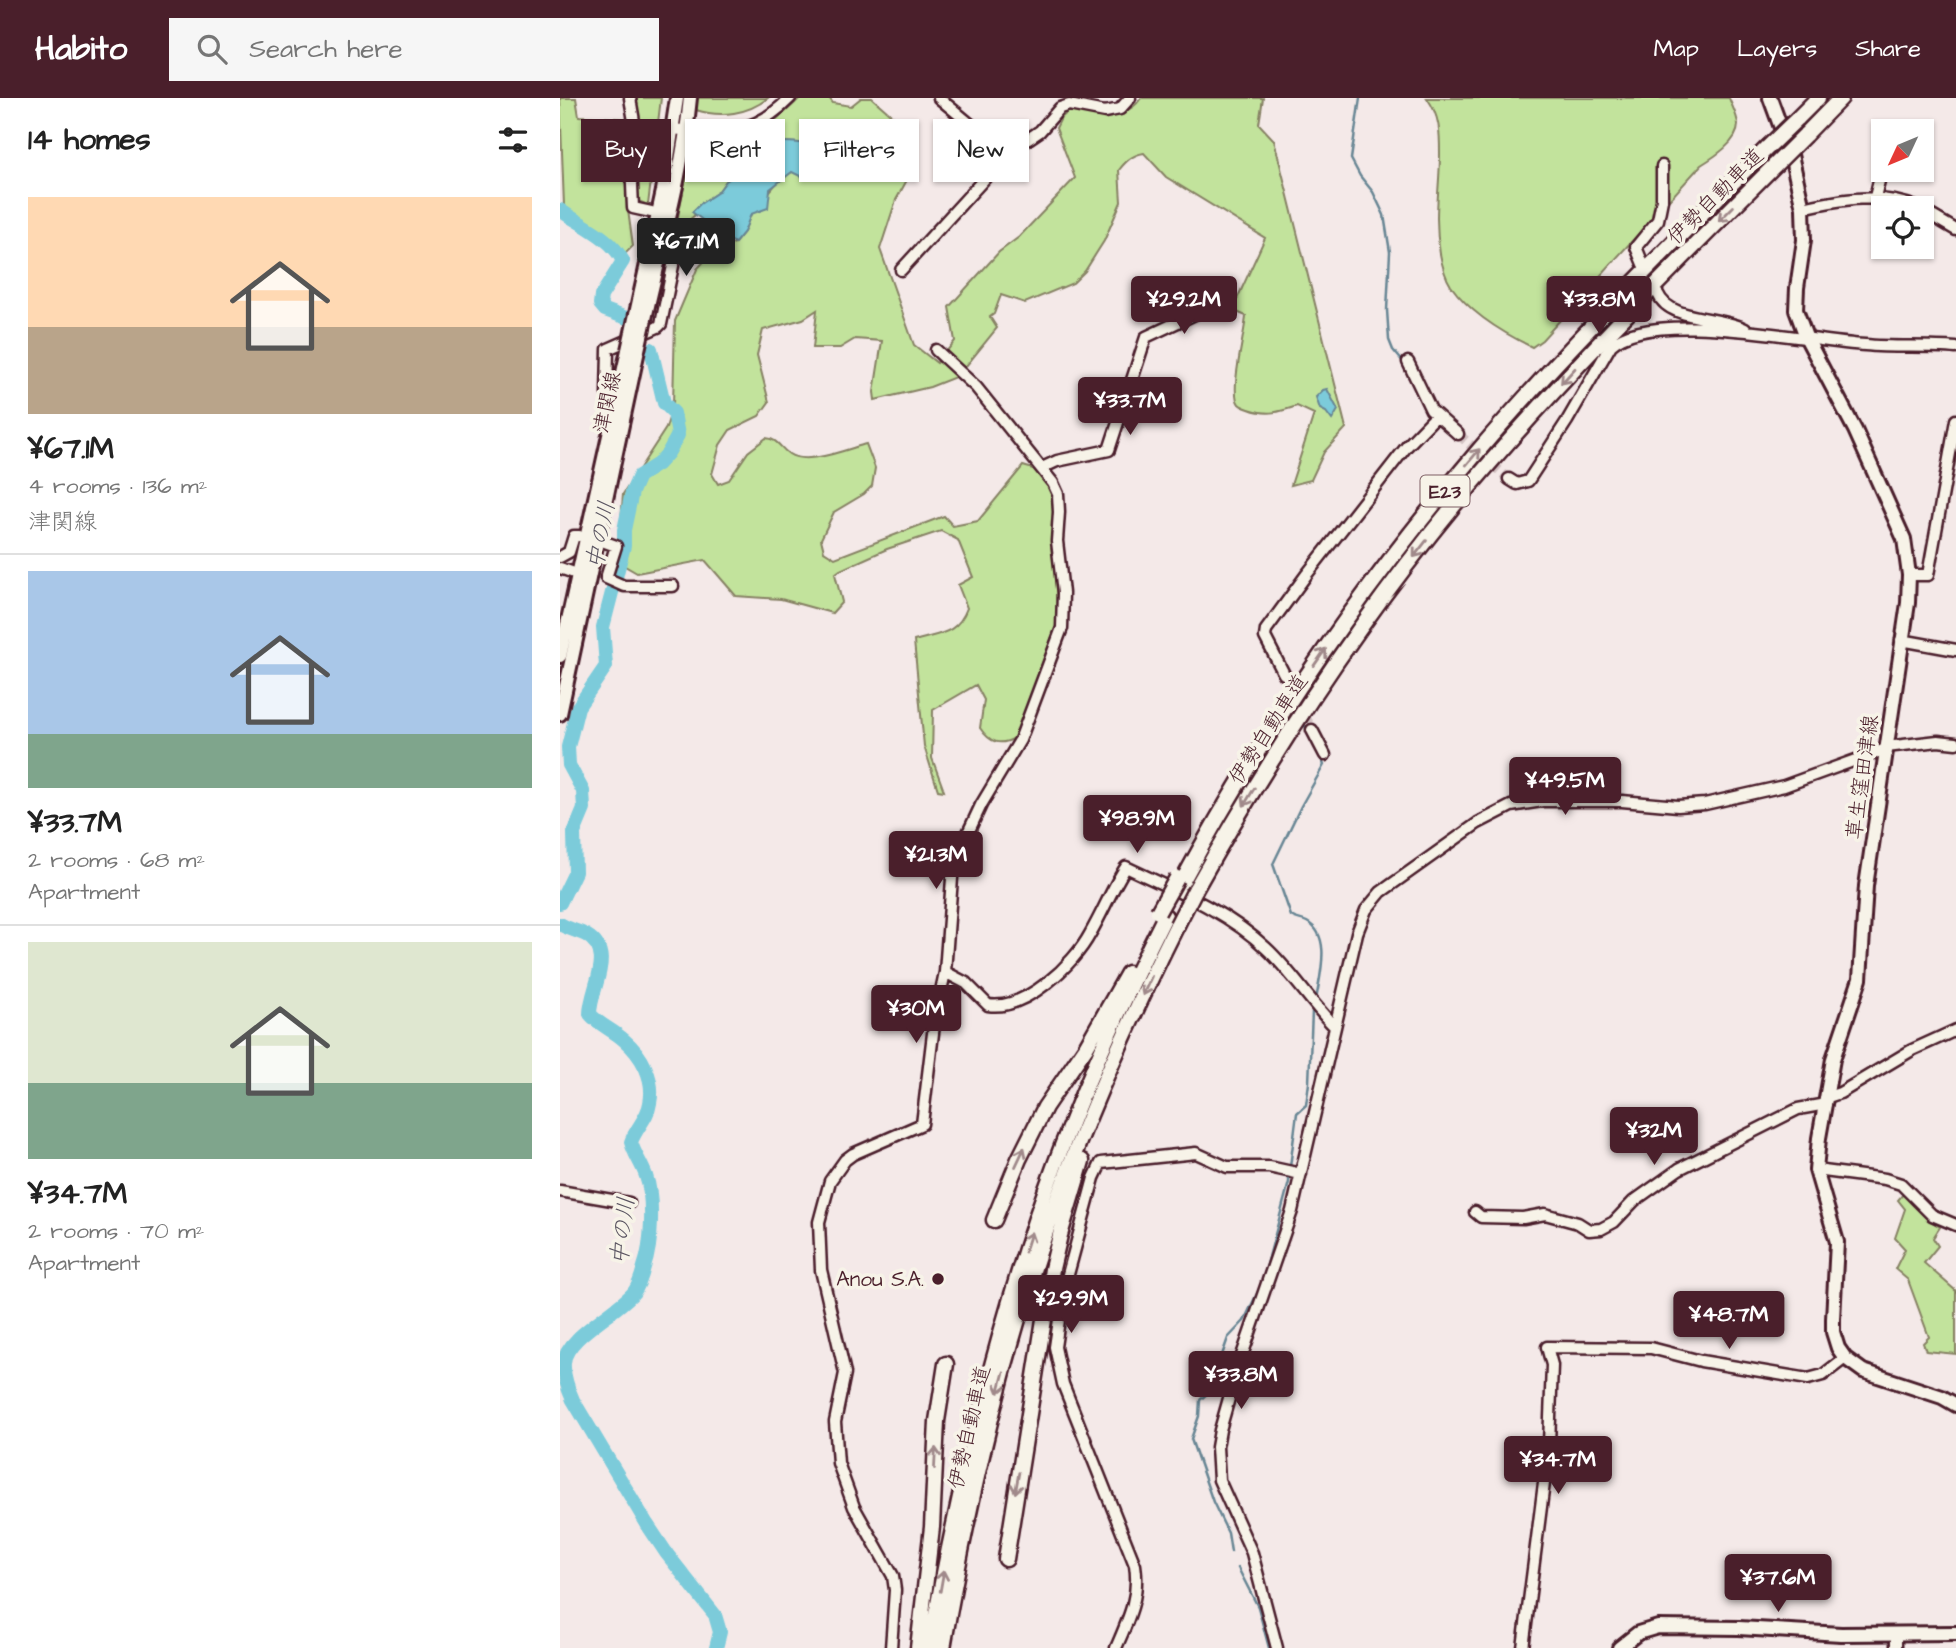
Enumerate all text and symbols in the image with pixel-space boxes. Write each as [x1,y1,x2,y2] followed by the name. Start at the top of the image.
[169,18,659,81] search box
[35,26,127,72] text: Habito
[193,30,231,68] icon: search
[249,31,403,67] text: Search here
[1654,32,1699,66] text: Map
[1737,32,1817,66] text: Layers
[1855,32,1921,66] text: Share
[28,119,151,161] text: 14 homes
[581,119,671,182] chip: Buy
[685,119,785,182] chip: Rent
[799,119,919,182] chip: Filters
[933,119,1029,182] chip: New
[1871,119,1934,182] north arrow
[1871,119,1934,259] map controls
[494,121,532,159] icon: filters
[1661,142,1770,251] street label: 伊勢自動車道
[1871,196,1934,259] button: locate
[1718,205,1735,222] one-way arrow
[629,218,743,278] pin: ¥67.1M
[653,225,719,257] text: ¥67.1M
[217,243,343,369] icon: home
[1127,276,1241,336] pin: ¥29.2M
[1542,276,1656,336] pin: ¥33.8M
[1147,283,1221,315] text: ¥29.2M
[1563,283,1635,315] text: ¥33.8M
[1559,367,1576,384] one-way arrow
[587,368,628,436] street label: 津関線
[1073,378,1187,437] pin: ¥33.7M
[1094,384,1166,416] text: ¥33.7M
[28,428,114,470] text: ¥67.1M
[1465,448,1481,466] one-way arrow
[28,470,207,502] text: 4 rooms · 136 m²
[1420,476,1470,506] road number: E23
[579,498,623,572] water label: 中の川
[28,506,97,538] text: 津関線
[1412,540,1427,558] one-way arrow
[217,617,343,743] icon: home
[1313,648,1327,667] one-way arrow
[1222,669,1315,790] street label: 伊勢自動車道
[1839,713,1886,841] street label: 草生窪田津線
[1508,758,1622,817] pin: ¥49.5M
[1525,764,1605,796] text: ¥49.5M
[1242,786,1256,806] one-way arrow
[1080,796,1194,855] pin: ¥98.9M
[28,802,122,844] text: ¥33.7M
[1099,802,1175,834] text: ¥98.9M
[879,832,993,891] pin: ¥21.3M
[905,838,967,870] text: ¥21.3M
[28,844,205,876] text: 2 rooms · 68 m²
[28,876,140,908] text: Apartment
[1140,975,1153,996] one-way arrow
[875,986,957,1045] pin: ¥30M
[217,988,343,1114] icon: home
[887,992,945,1024] text: ¥30M
[1613,1108,1695,1167] pin: ¥32M
[1626,1114,1682,1146] text: ¥32M
[1014,1147,1027,1168] one-way arrow
[28,1173,127,1215] text: ¥34.7M
[603,1195,643,1267] water label: 中の川
[28,1215,204,1247] text: 2 rooms · 70 m²
[1023,1231,1036,1253] one-way arrow
[28,1247,140,1279] text: Apartment
[836,1265,924,1294] place label: Anou S.A.
[930,1271,946,1287] marker: Anou S.A.
[1014,1276,1128,1335] pin: ¥29.9M
[1034,1282,1108,1314] text: ¥29.9M
[1672,1292,1786,1351] pin: ¥48.7M
[1689,1298,1769,1330] text: ¥48.7M
[1184,1352,1298,1411] pin: ¥33.8M
[1205,1358,1277,1390] text: ¥33.8M
[941,1362,998,1492] street label: 伊勢自動車道
[994,1371,1007,1394] one-way arrow
[1501,1436,1615,1496] pin: ¥34.7M
[1520,1443,1596,1475] text: ¥34.7M
[929,1447,942,1470] one-way arrow
[1010,1471,1023,1494] one-way arrow
[1721,1554,1835,1614] pin: ¥37.6M
[1741,1561,1815,1593] text: ¥37.6M
[936,1570,949,1593] one-way arrow

